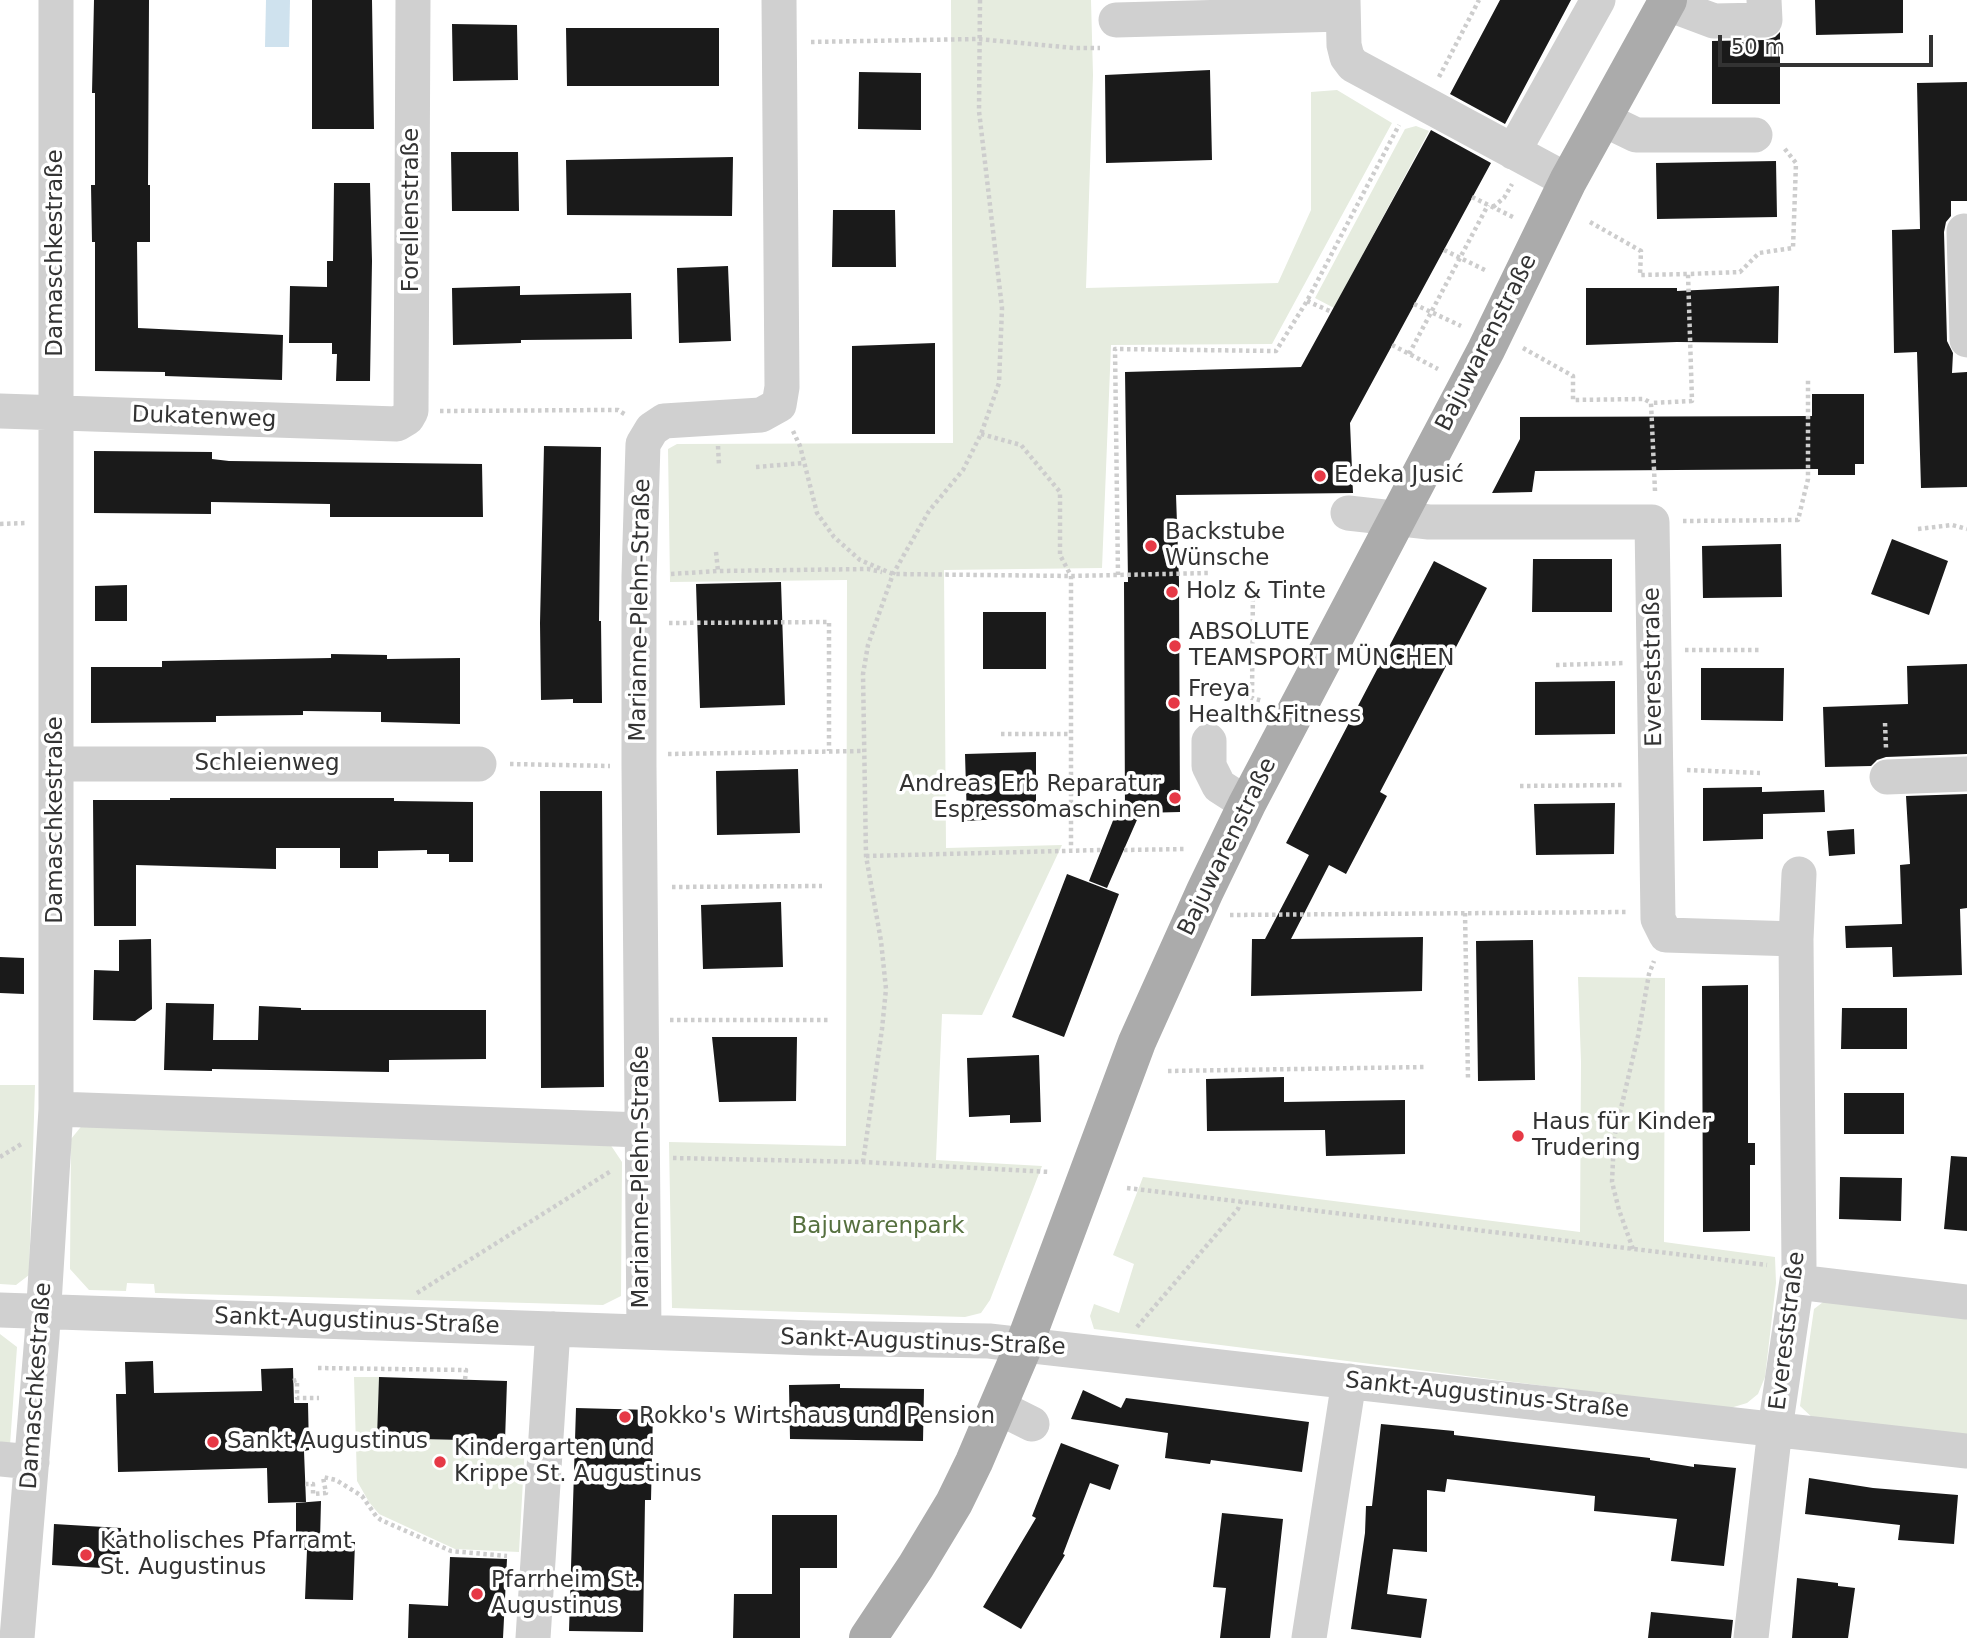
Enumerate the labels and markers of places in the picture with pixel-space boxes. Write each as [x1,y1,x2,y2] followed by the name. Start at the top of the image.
[1334,462,1464,490] place label: Edeka Jusić
[1312,468,1328,484] marker: Edeka Jusić
[1165,519,1285,573] place label: Backstube Wünsche
[1143,538,1159,554] marker: Backstube Wünsche
[1186,578,1326,606] place label: Holz & Tinte
[1164,584,1180,600] marker: Holz & Tinte
[1189,619,1454,673] place label: ABSOLUTE TEAMSPORT MÜNCHEN
[1167,638,1183,654] marker: ABSOLUTE TEAMSPORT MÜNCHEN
[1188,676,1361,730] place label: Freya Health&Fitness
[1166,695,1182,711] marker: Freya Health&Fitness
[899,771,1161,825] place label: Andreas Erb Reparatur Espressomaschinen
[1167,790,1183,806] marker: Andreas Erb Reparatur Espressomaschinen
[1532,1109,1711,1163] place label: Haus für Kinder Trudering
[1510,1128,1526,1144] marker: Haus für Kinder Trudering
[639,1403,995,1431] place label: Rokko's Wirtshaus und Pension
[617,1409,633,1425] marker: Rokko's Wirtshaus und Pension
[227,1428,428,1456] place label: Sankt Augustinus
[205,1434,221,1450] marker: Sankt Augustinus
[454,1435,702,1489] place label: Kindergarten und Krippe St. Augustinus
[432,1454,448,1470] marker: Kindergarten und Krippe St. Augustinus
[100,1528,352,1582] place label: Katholisches Pfarramt St. Augustinus
[78,1547,94,1563] marker: Katholisches Pfarramt St. Augustinus
[491,1567,641,1621] place label: Pfarrheim St. Augustinus
[469,1586,485,1602] marker: Pfarrheim St. Augustinus

